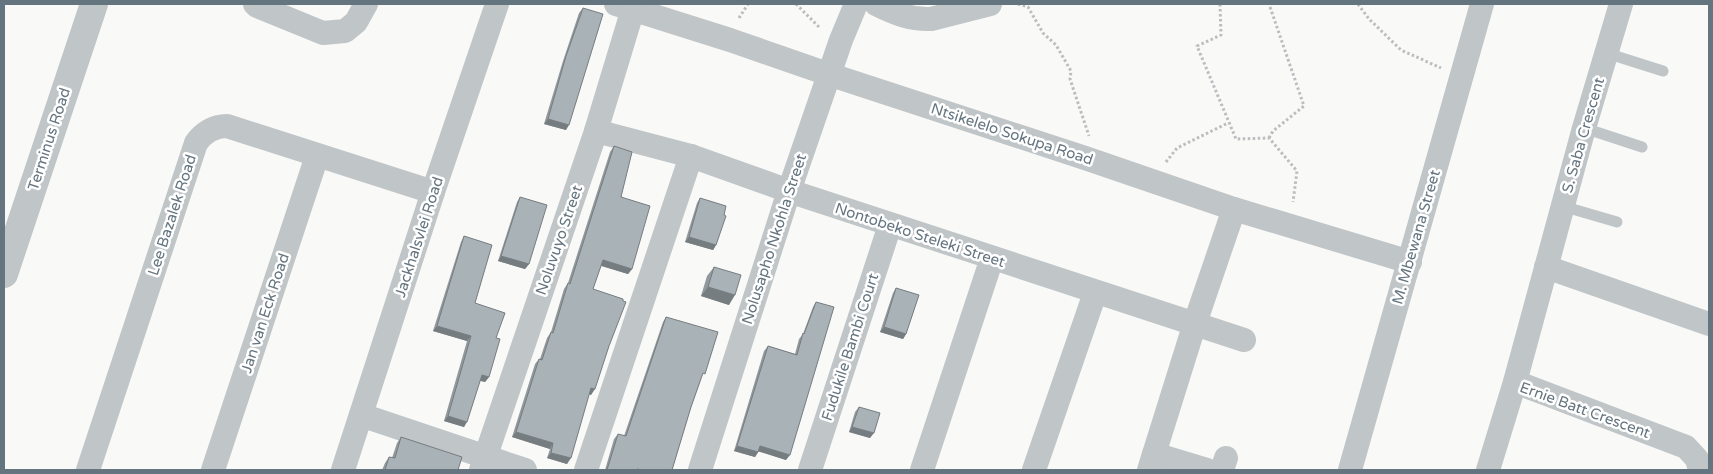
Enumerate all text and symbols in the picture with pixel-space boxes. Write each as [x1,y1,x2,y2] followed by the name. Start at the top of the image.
[1558,75,1608,195] street label: S. Saba Crescent
[24,85,74,193] street label: Terminus Road
[929,99,1095,169] street label: Ntsikelelo Sokupa Road
[738,151,810,327] street label: Nolusapho Nkohla Street
[144,152,200,278] street label: Lee Bazalek Road
[1388,167,1444,306] street label: M. Mbewana Street
[391,175,447,299] street label: Jackhalsvlei Road
[532,183,586,297] street label: Noluvuyo Street
[833,199,1007,271] street label: Nontobeko Steleki Street
[237,251,293,375] street label: Jan van Eck Road
[818,271,882,423] street label: Fudukile Bambi Court
[1517,378,1653,442] street label: Ernie Batt Crescent

